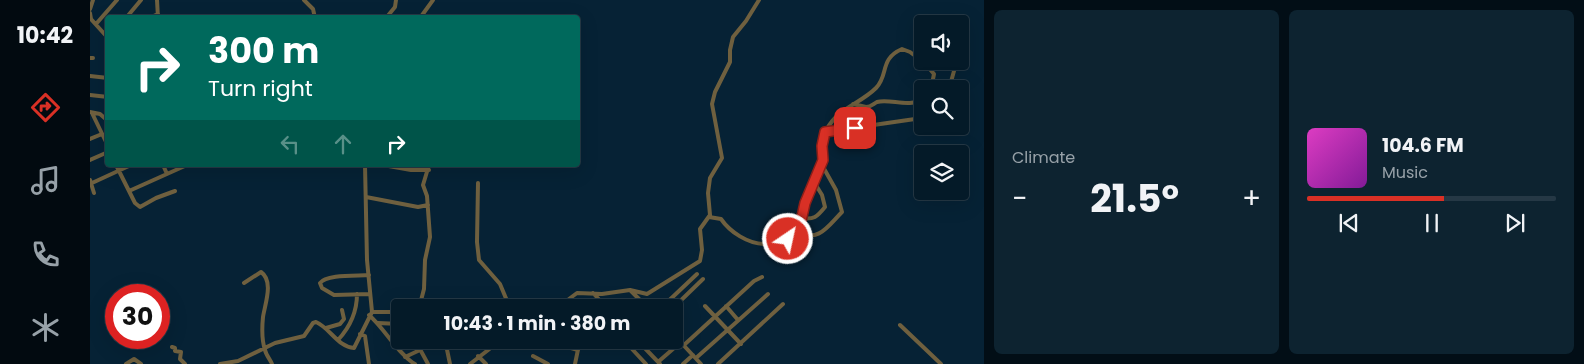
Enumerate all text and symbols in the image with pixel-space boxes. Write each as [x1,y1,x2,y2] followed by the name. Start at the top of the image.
[914,15,969,200] map controls
[914,15,969,70] button: sound
[17,20,73,51] text: 10:42
[208,26,319,75] text: 300 m
[125,35,190,100] icon: right
[208,73,313,104] text: Turn right
[914,80,969,135] button: search
[28,90,63,125] icon: directions
[834,107,876,149] pin
[841,114,869,142] icon: arrive
[276,130,304,158] icon: left
[329,130,357,158] icon: ahead
[382,130,410,158] icon: right
[1382,132,1464,159] text: 104.6 FM
[914,145,969,200] button: layers
[1012,146,1075,169] text: Climate
[1382,161,1428,184] text: Music
[28,163,63,198] icon: music
[1090,172,1179,225] text: 21.5°
[1012,179,1027,218] text: −
[1242,179,1261,218] text: +
[1335,209,1363,237] icon: previous
[1418,209,1446,237] icon: pause
[1501,209,1529,237] icon: next
[761,212,813,264] position arrow
[28,237,63,272] icon: phone
[105,284,170,349] speed limit sign: 30
[28,310,63,345] icon: climate
[444,310,630,337] text: 10:43 · 1 min · 380 m

